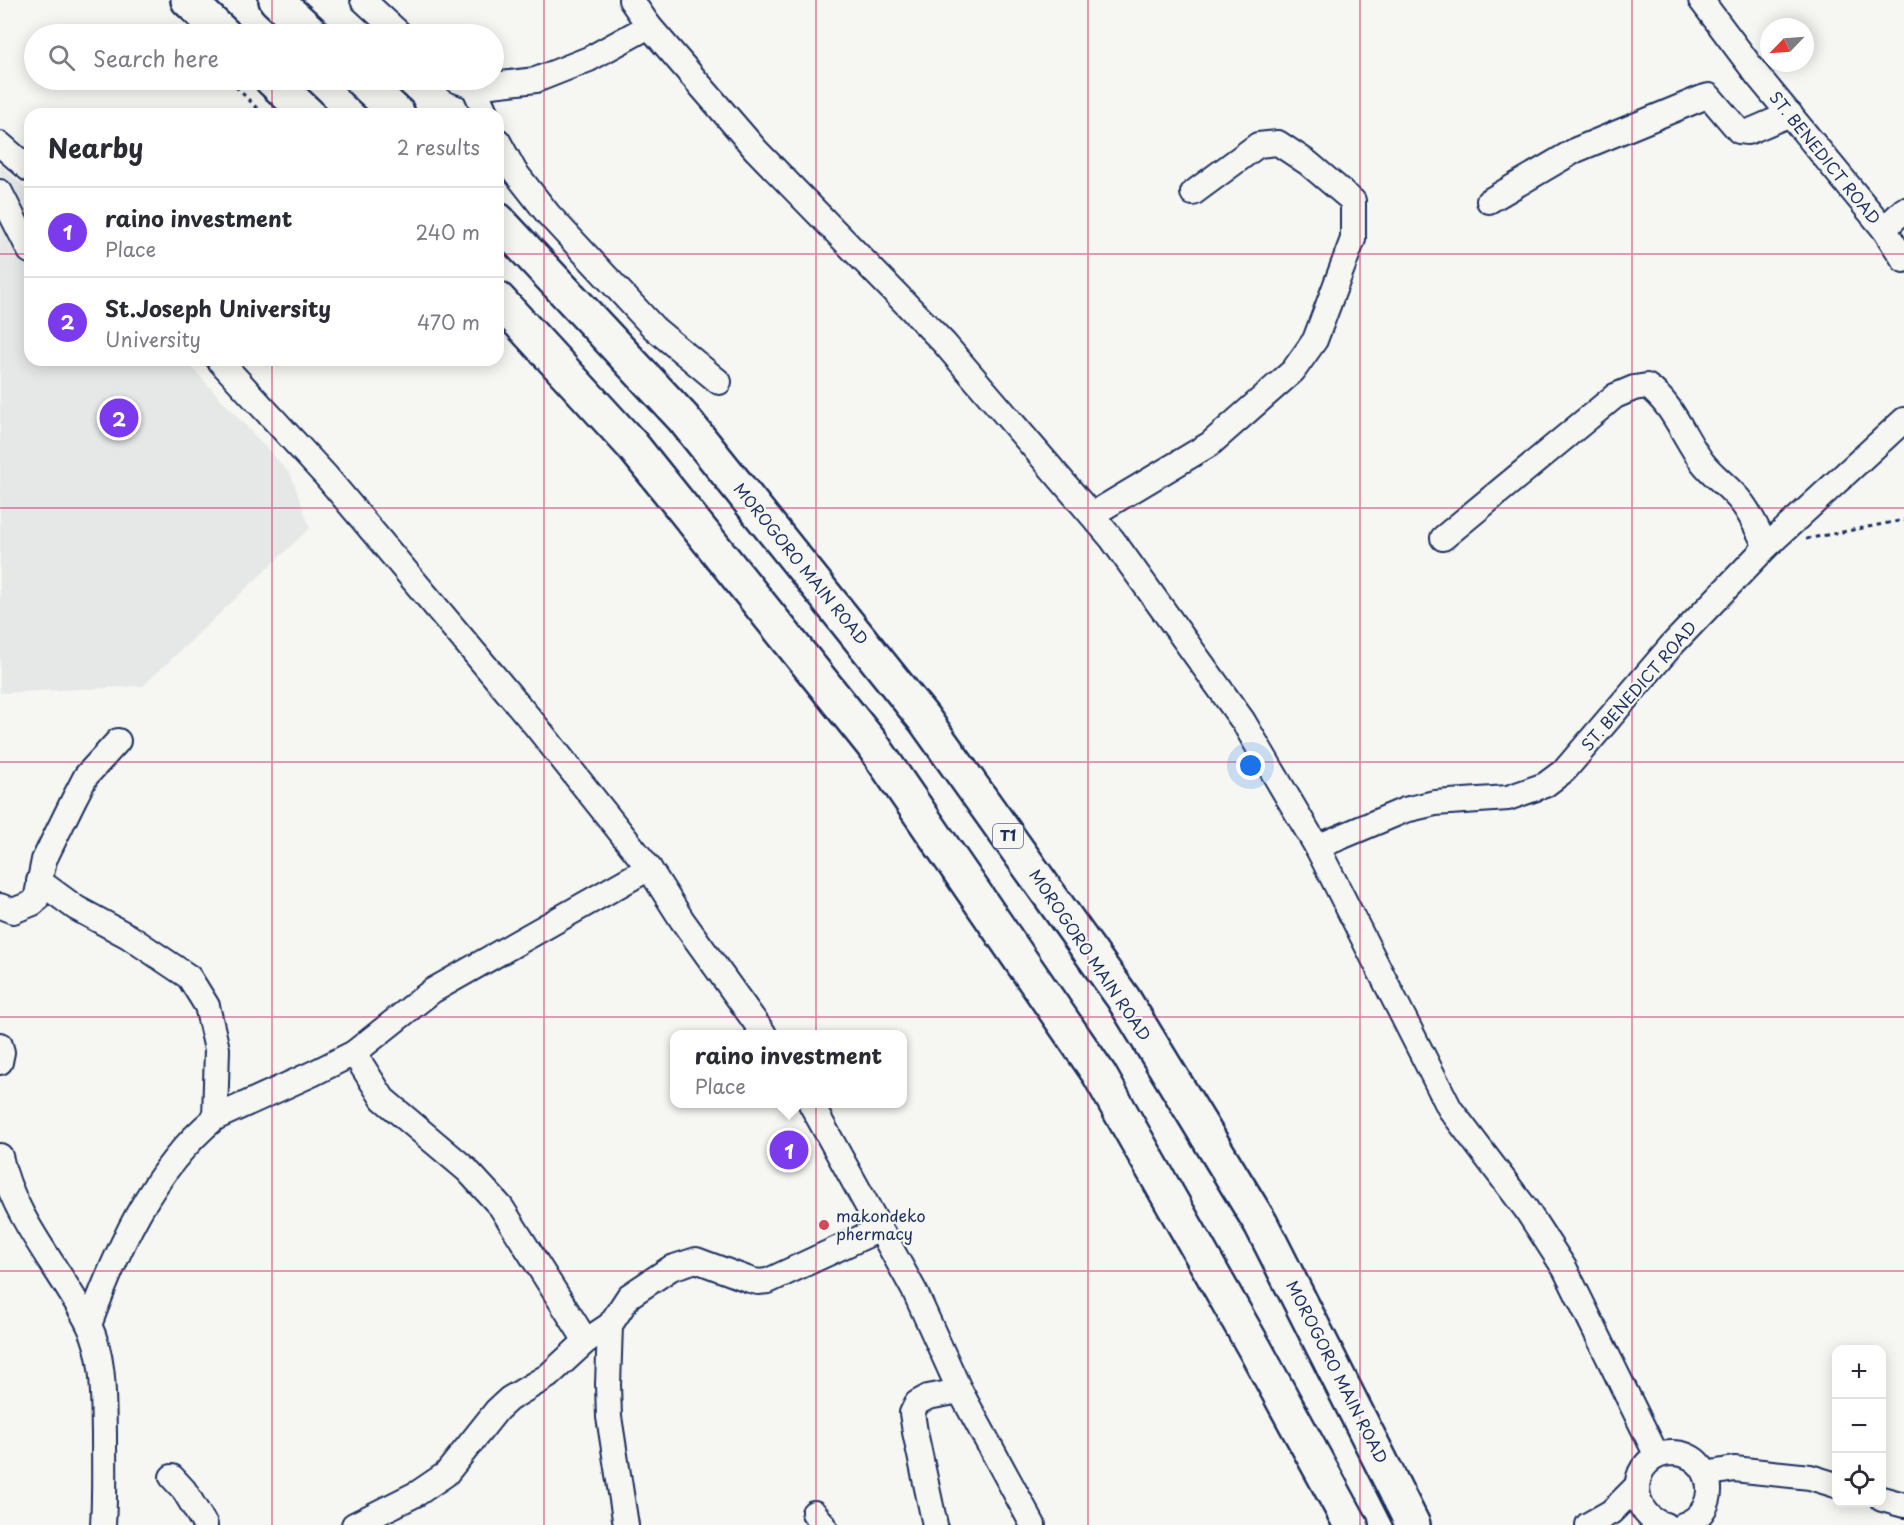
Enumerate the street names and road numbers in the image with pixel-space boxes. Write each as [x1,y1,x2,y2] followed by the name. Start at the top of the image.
[1764,86,1887,229] street label: ST. BENEDICT ROAD
[729,477,875,650] street label: MOROGORO MAIN ROAD
[1575,615,1701,756] street label: ST. BENEDICT ROAD
[993,824,1023,848] road number: T1
[1024,864,1157,1045] street label: MOROGORO MAIN ROAD
[1281,1276,1395,1467] street label: MOROGORO MAIN ROAD

